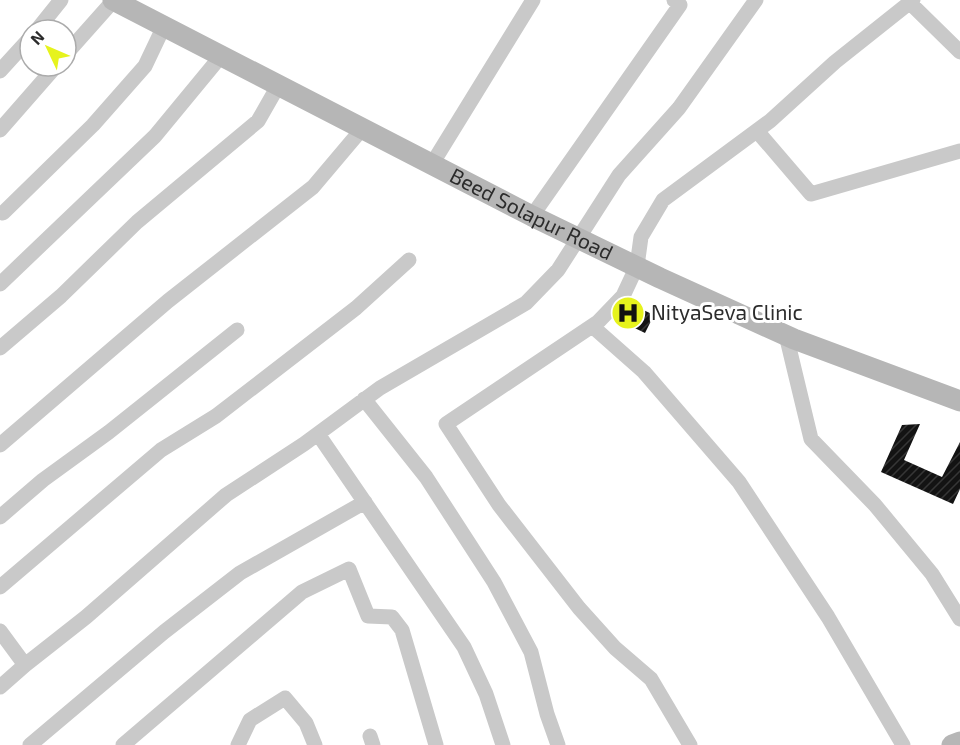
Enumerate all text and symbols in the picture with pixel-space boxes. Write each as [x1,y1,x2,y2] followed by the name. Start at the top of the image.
[18,18,78,78] north arrow
[26,26,48,48] text: N
[446,162,617,264] street label: Beed Solapur Road
[610,295,646,331] hospital icon: NityaSeva Clinic
[651,299,803,324] place label: NityaSeva Clinic

